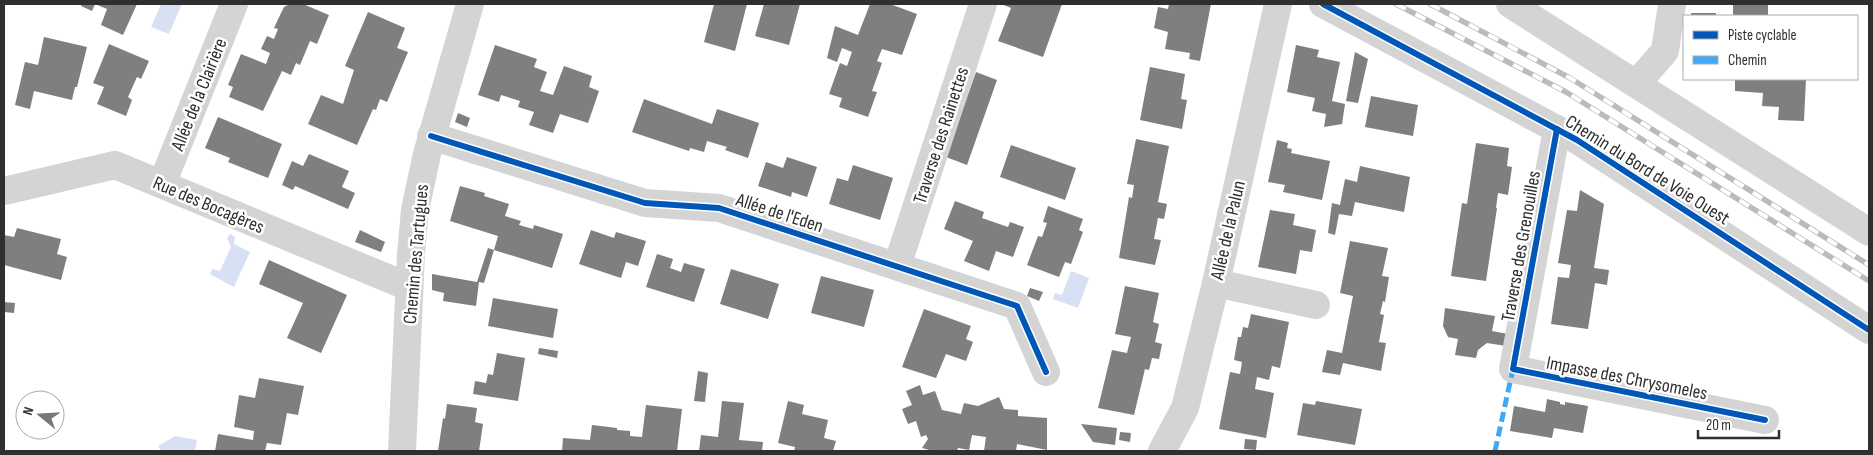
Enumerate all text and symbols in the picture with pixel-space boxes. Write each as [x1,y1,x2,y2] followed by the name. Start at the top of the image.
[1683,15,1858,80] legend
[1728,26,1797,45] text: Piste cyclable
[166,35,232,155] street label: Allée de la Clairière
[1728,51,1767,70] text: Chemin
[908,64,974,207] street label: Traverse des Rainettes
[1561,110,1734,230] street label: Chemin du Bord de Voie Ouest
[1497,169,1546,324] street label: Traverse des Grenouilles
[149,172,268,239] street label: Rue des Bocagères
[1206,179,1251,283] street label: Allée de la Palun
[399,183,434,325] street label: Chemin des Tartugues
[732,188,826,238] street label: Allée de l'Eden
[1544,352,1709,405] street label: Impasse des Chrysomeles
[15,390,65,440] north arrow
[19,405,37,417] text: N
[1698,408,1779,440] scale bar
[1706,416,1731,435] text: 20 m

